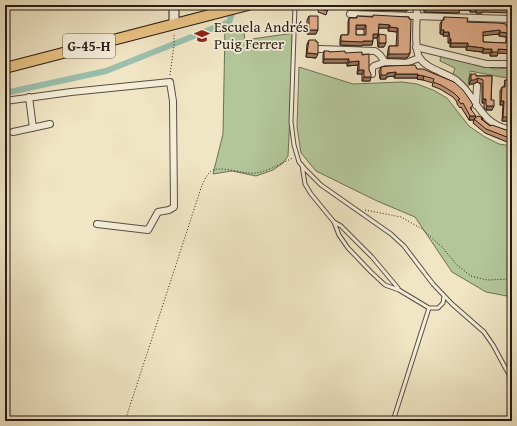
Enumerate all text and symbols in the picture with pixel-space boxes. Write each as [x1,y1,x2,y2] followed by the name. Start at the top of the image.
[214,16,309,54] place label: Escuela Andrés Puig Ferrer
[193,27,211,45] school or university icon: Escuela Andrés Puig Ferrer
[63,34,115,58] road number: G-45-H

